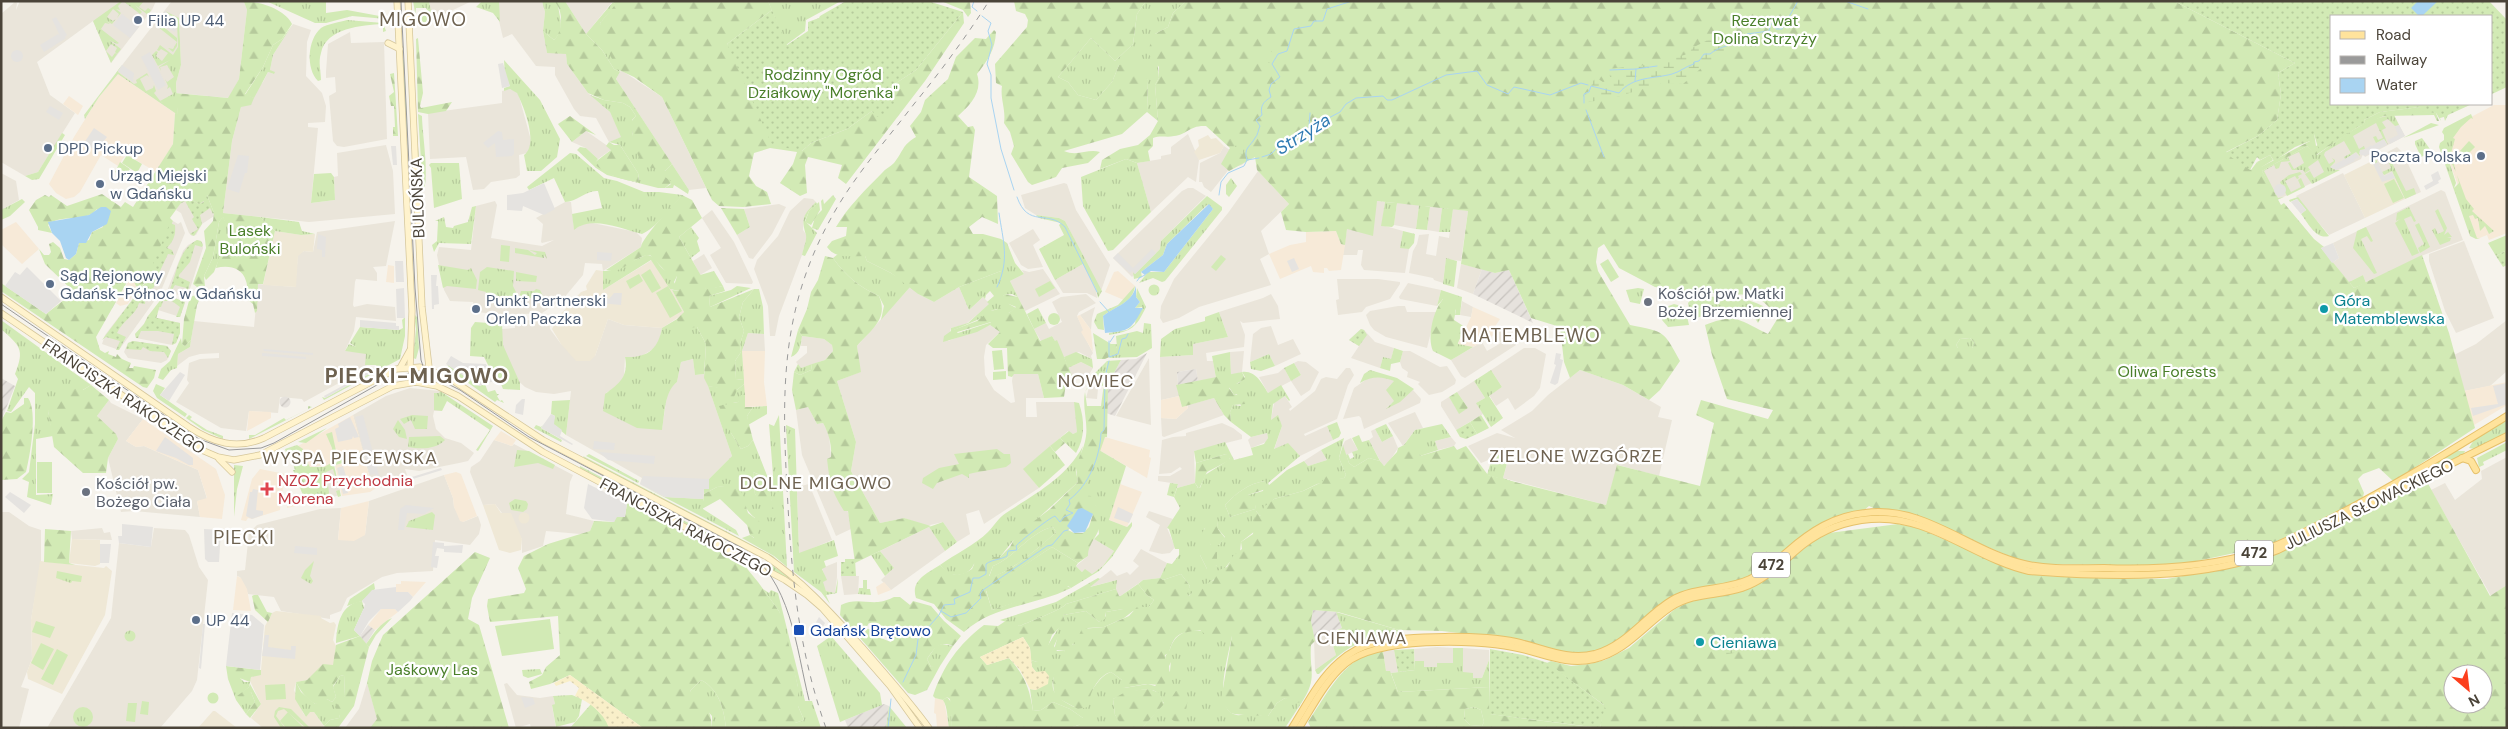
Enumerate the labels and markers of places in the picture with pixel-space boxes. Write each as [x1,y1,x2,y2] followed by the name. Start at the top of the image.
[148,10,224,31] place label: Filia UP 44
[132,14,144,26] marker: Filia UP 44
[58,138,143,159] place label: DPD Pickup
[42,142,54,154] marker: DPD Pickup
[2370,146,2471,167] place label: Poczta Polska
[2475,150,2487,162] marker: Poczta Polska
[110,165,207,204] place label: Urząd Miejski w Gdańsku
[94,178,106,190] marker: Urząd Miejski w Gdańsku
[60,265,261,304] place label: Sąd Rejonowy Gdańsk-Północ w Gdańsku
[44,278,56,290] marker: Sąd Rejonowy Gdańsk-Północ w Gdańsku
[1658,283,1792,322] place label: Kościół pw. Matki Bożej Brzemiennej
[486,290,606,329] place label: Punkt Partnerski Orlen Paczka
[2334,290,2445,329] place label: Góra Matemblewska
[1642,296,1654,308] marker: Kościół pw. Matki Bożej Brzemiennej
[470,303,482,315] marker: Punkt Partnerski Orlen Paczka
[2318,303,2330,315] marker: Góra Matemblewska
[278,470,413,509] place label: NZOZ Przychodnia Morena
[96,473,191,512] place label: Kościół pw. Bożego Ciała
[260,482,274,496] marker: NZOZ Przychodnia Morena
[80,486,92,498] marker: Kościół pw. Bożego Ciała
[206,610,250,631] place label: UP 44
[190,614,202,626] marker: UP 44
[810,620,931,641] place label: Gdańsk Brętowo
[792,623,806,637] marker: Gdańsk Brętowo
[1710,632,1777,653] place label: Cieniawa
[1694,636,1706,648] marker: Cieniawa

